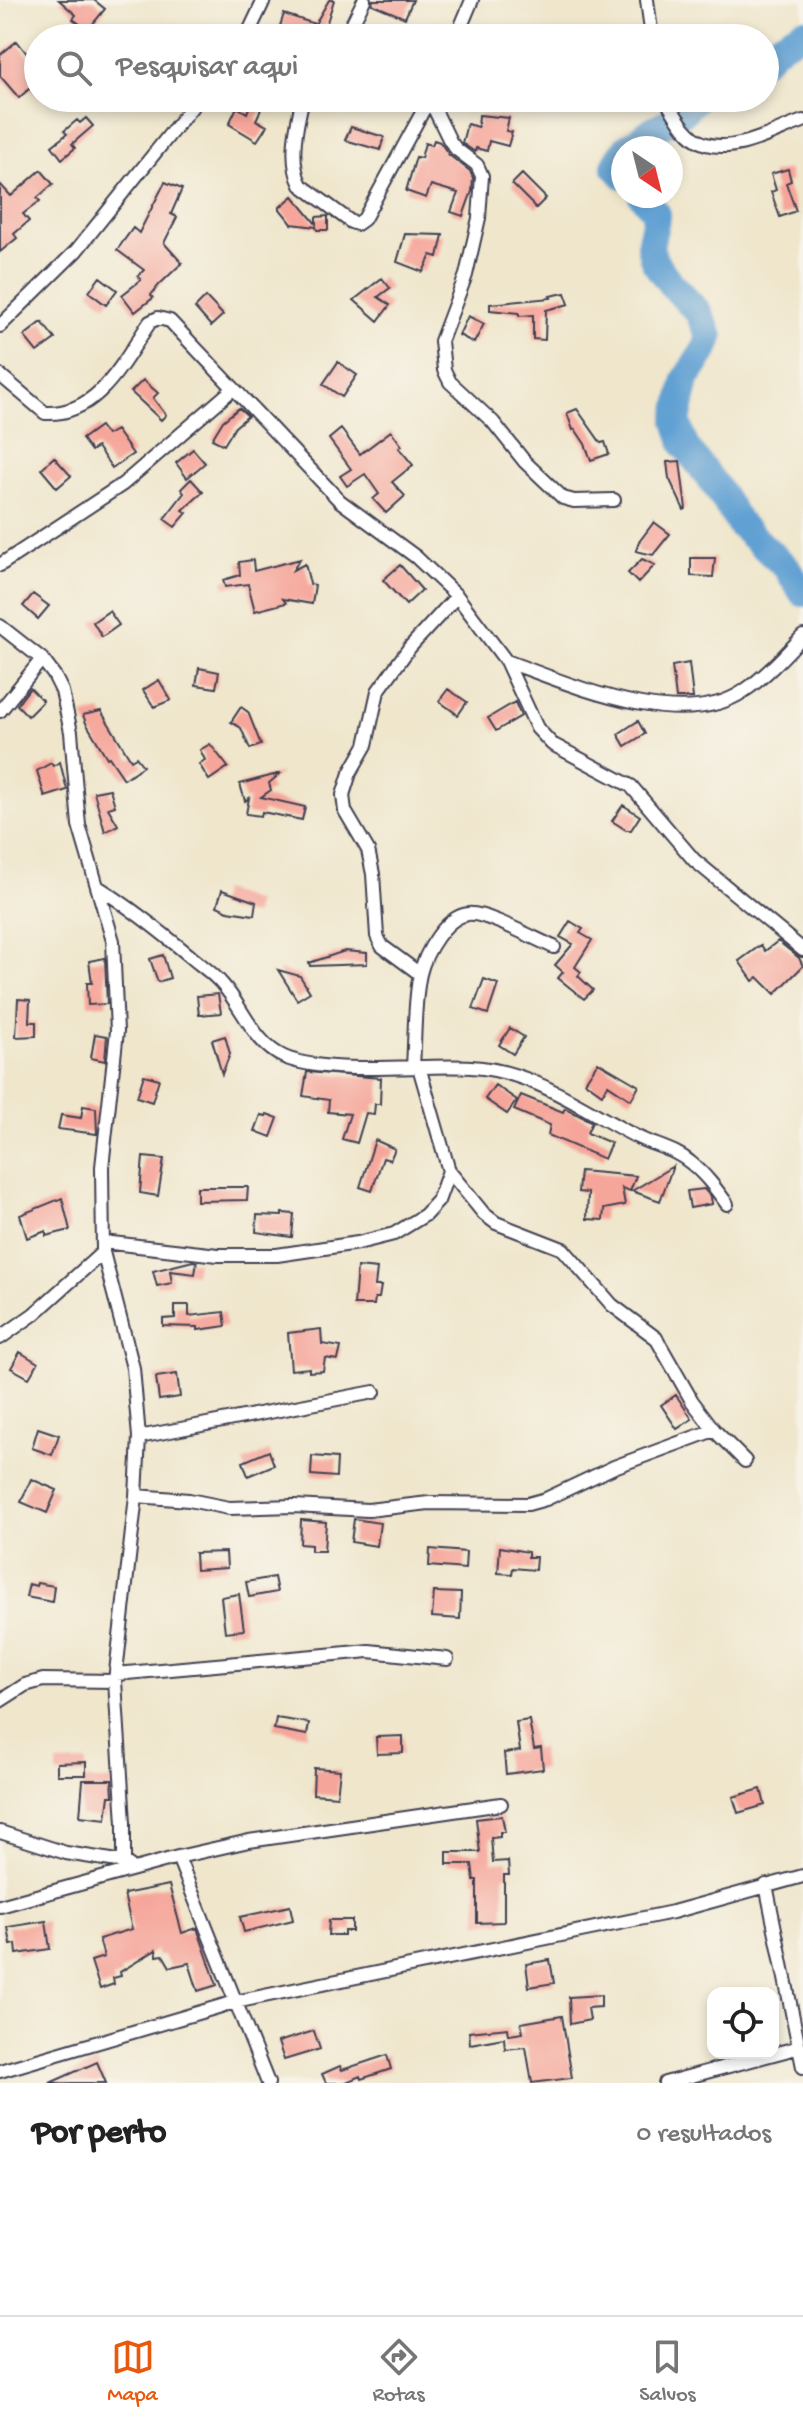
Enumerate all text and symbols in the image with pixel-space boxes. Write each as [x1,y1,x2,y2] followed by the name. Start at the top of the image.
[24,24,779,112] search box
[52,46,96,90] icon: search
[116,51,298,86] text: Pesquisar aqui
[611,136,683,208] north arrow
[707,1987,779,2059] map controls
[707,1987,779,2059] button: locate
[32,2115,166,2155] text: Por perto
[637,2120,771,2151] text: 0 resultados
[107,2335,158,2409] tab: Mapa
[372,2335,425,2409] tab: Rotas
[639,2335,696,2409] tab: Salvos

